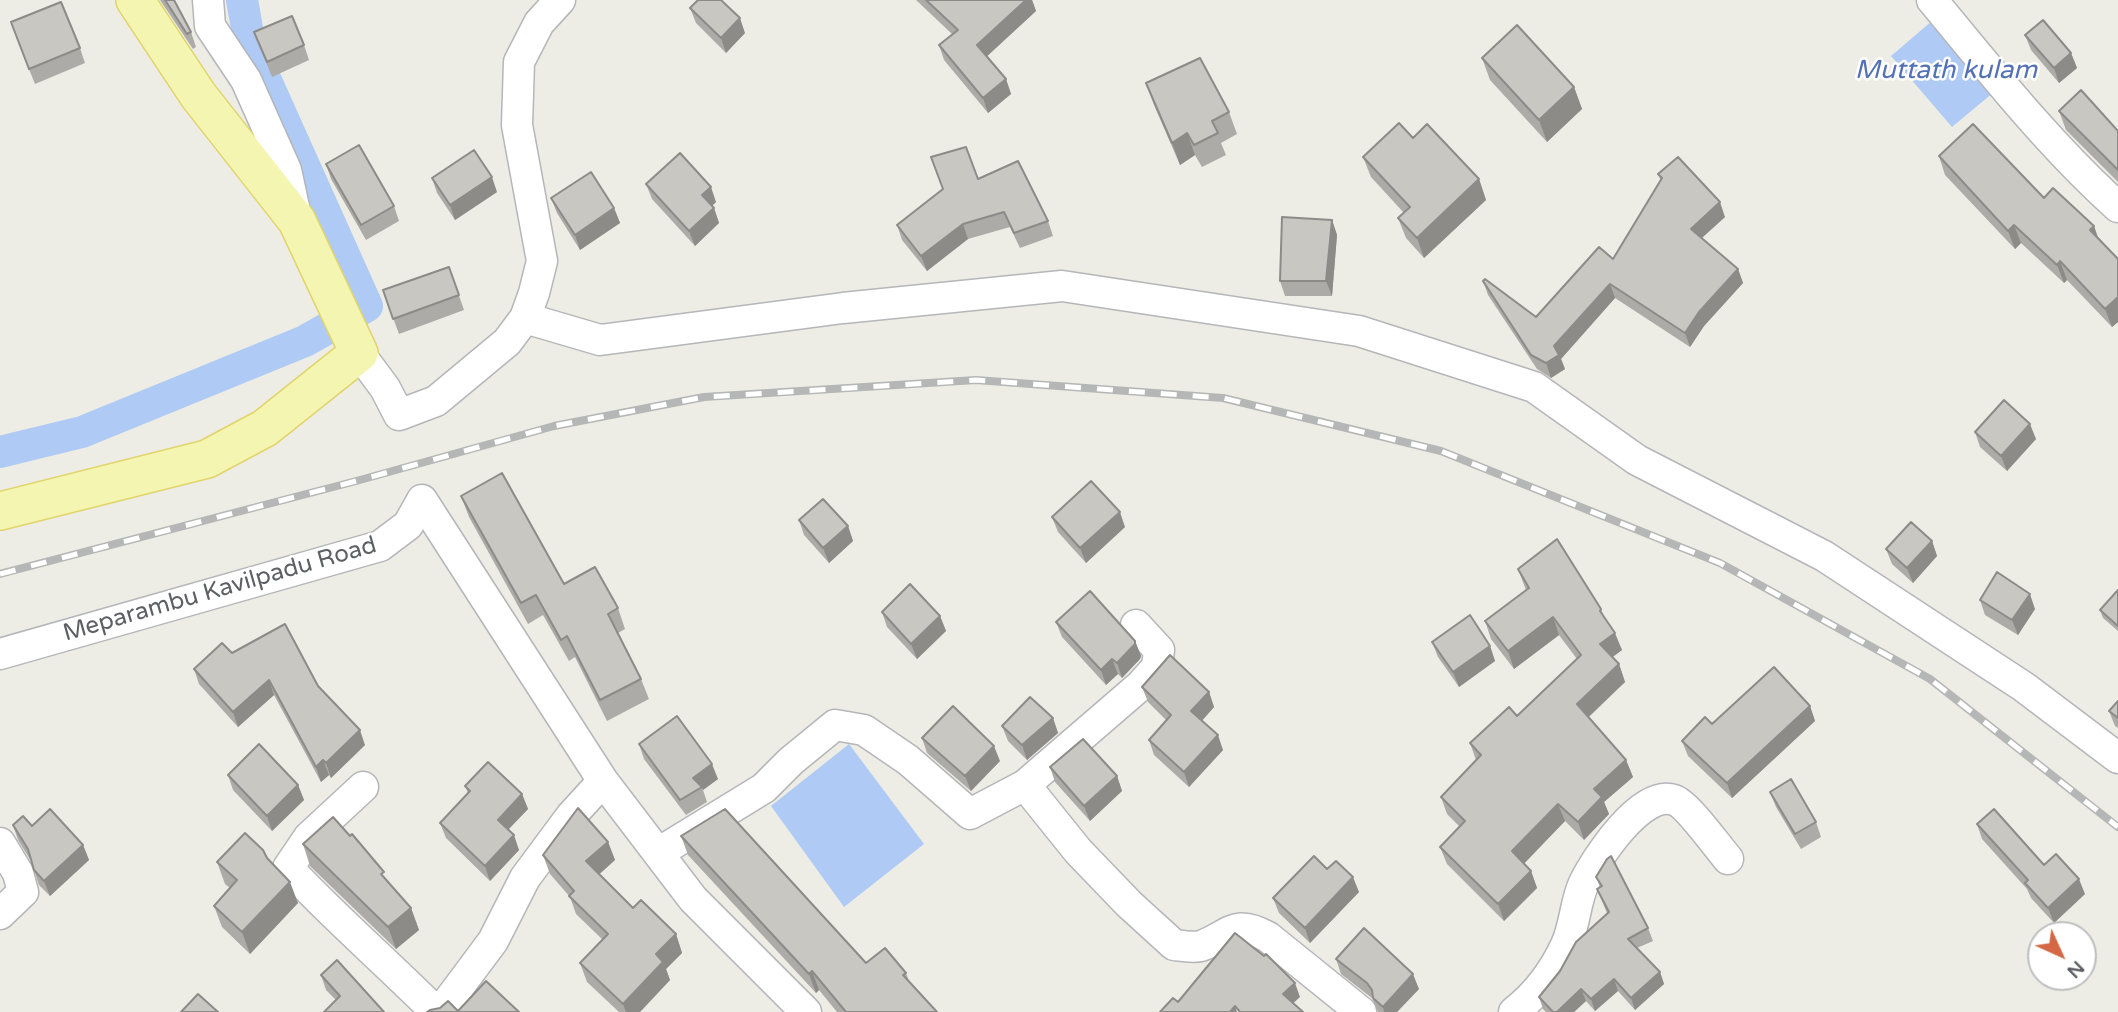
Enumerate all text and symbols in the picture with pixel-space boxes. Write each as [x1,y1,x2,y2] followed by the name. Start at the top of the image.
[1855,55,2037,87] water label: Muttath kulam
[60,531,380,649] street label: Meparambu Kavilpadu Road
[2027,921,2097,991] north arrow
[2062,956,2089,983] text: N

